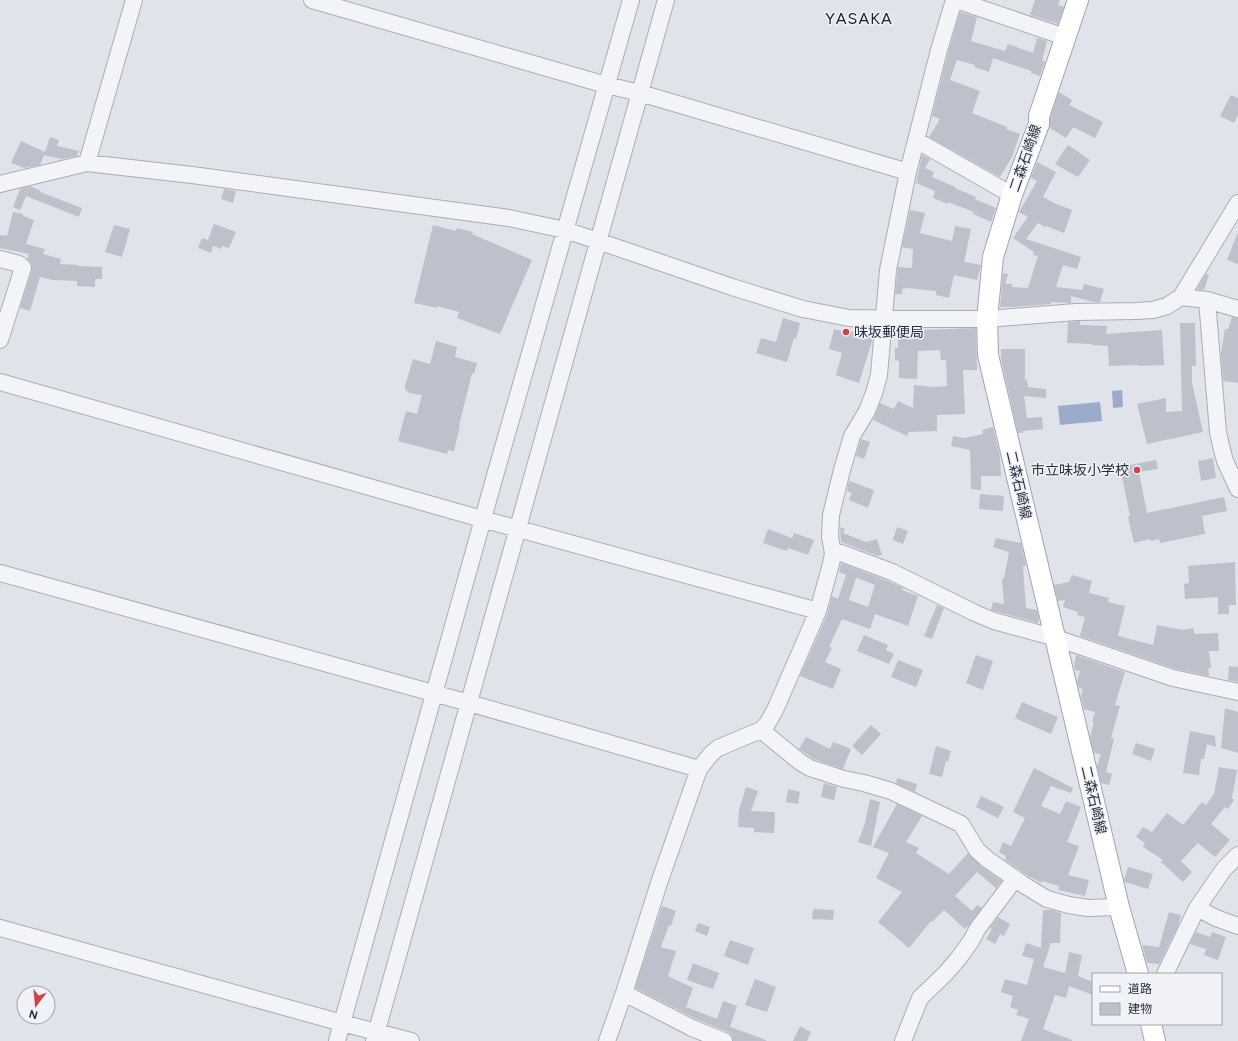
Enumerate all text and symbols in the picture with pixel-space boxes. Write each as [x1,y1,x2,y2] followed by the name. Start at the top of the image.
[825,9,893,28] district label: YASAKA
[1006,122,1045,194] street label: 二森石崎線
[854,324,924,341] place label: 味坂郵便局
[841,327,851,337] marker: 味坂郵便局
[1002,449,1035,521] street label: 二森石崎線
[1031,462,1129,479] place label: 市立味坂小学校
[1132,465,1142,475] marker: 市立味坂小学校
[1077,764,1110,836] street label: 二森石崎線
[1092,973,1222,1025] legend
[1128,982,1152,996] text: 道路
[16,985,56,1025] north arrow
[1128,1002,1152,1016] text: 建物
[27,1007,39,1022] text: N

